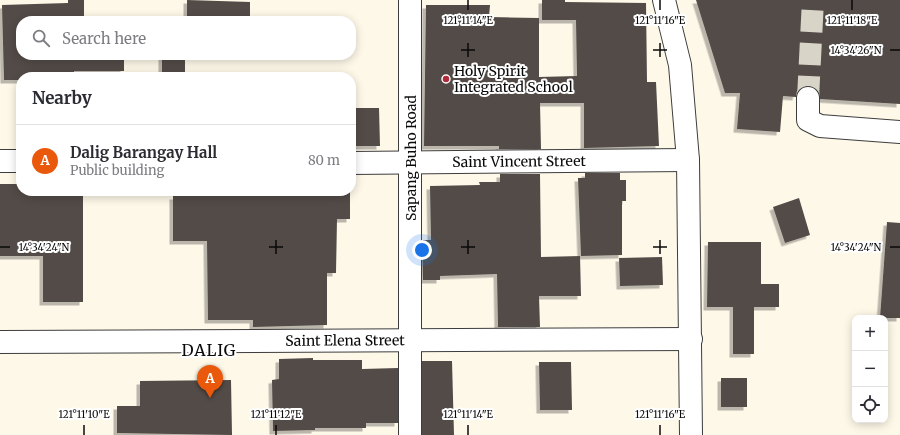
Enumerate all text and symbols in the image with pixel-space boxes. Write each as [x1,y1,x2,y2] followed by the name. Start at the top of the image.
[443,14,494,27] text: 121°11'14"E
[635,14,686,27] text: 121°11'16"E
[827,14,878,27] text: 121°11'18"E
[16,16,356,60] search box
[30,27,52,49] icon: search
[62,29,146,48] text: Search here
[831,44,882,57] text: 14°34'26"N
[454,62,573,96] place label: Holy Spirit Integrated School
[441,74,451,84] marker: Holy Spirit Integrated School
[32,87,92,109] text: Nearby
[402,95,420,221] street label: Sapang Buho Road
[70,143,217,162] text: Dalig Barangay Hall
[40,152,50,169] text: A
[308,152,340,169] text: 80 m
[452,152,587,171] street label: Saint Vincent Street
[70,162,164,179] text: Public building
[412,240,432,260] your location
[19,241,69,254] text: 14°34'24"N
[831,241,881,254] text: 14°34'24"N
[852,315,888,423] map controls
[852,315,888,351] button: +
[285,331,405,350] street label: Saint Elena Street
[182,340,236,360] district label: DALIG
[852,351,888,387] button: −
[197,365,223,398] pin: A
[852,387,888,423] button: locate
[58,408,110,421] text: 121°11'10"E
[251,408,302,421] text: 121°11'12"E
[443,408,494,421] text: 121°11'14"E
[635,408,686,421] text: 121°11'16"E

